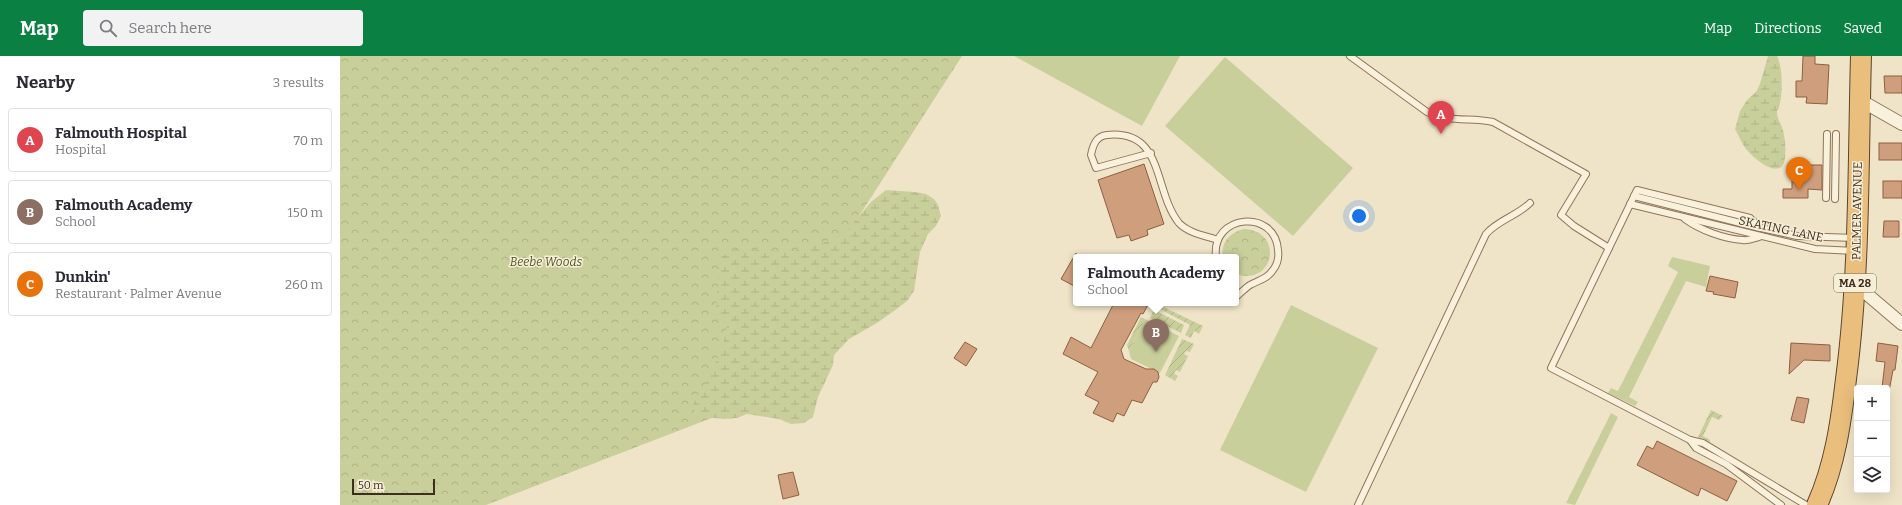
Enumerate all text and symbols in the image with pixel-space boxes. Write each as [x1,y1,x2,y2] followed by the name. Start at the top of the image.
[83,10,363,46] search box
[20,17,59,40] text: Map
[97,17,119,39] icon: search
[129,19,212,37] text: Search here
[1704,20,1732,37] text: Map
[1754,20,1822,37] text: Directions
[1844,20,1882,37] text: Saved
[16,72,75,93] text: Nearby
[273,75,324,90] text: 3 results
[1428,101,1454,134] pin: A
[55,124,187,142] text: Falmouth Hospital
[25,133,35,148] text: A
[293,133,323,148] text: 70 m
[55,142,106,157] text: Hospital
[1786,157,1812,190] pin: C
[1849,162,1865,260] street label: PALMER AVENUE
[55,196,192,214] text: Falmouth Academy
[26,205,34,220] text: B
[287,205,323,220] text: 150 m
[1349,206,1369,226] your location
[1737,213,1825,245] street label: SKATING LANE
[55,214,96,229] text: School
[1073,254,1239,306] popup
[510,255,582,269] park label: Beebe Woods
[1087,264,1225,282] text: Falmouth Academy
[55,268,111,286] text: Dunkin'
[1834,274,1876,292] road number: MA 28
[26,277,34,292] text: C
[285,277,323,292] text: 260 m
[1087,282,1128,297] text: School
[55,286,222,301] text: Restaurant · Palmer Avenue
[1143,319,1169,352] pin: B
[1854,385,1890,493] map controls
[1854,385,1890,421] button: +
[1854,421,1890,457] button: −
[1854,457,1890,493] button: layers
[352,477,435,496] scale bar
[358,479,384,492] text: 50 m

